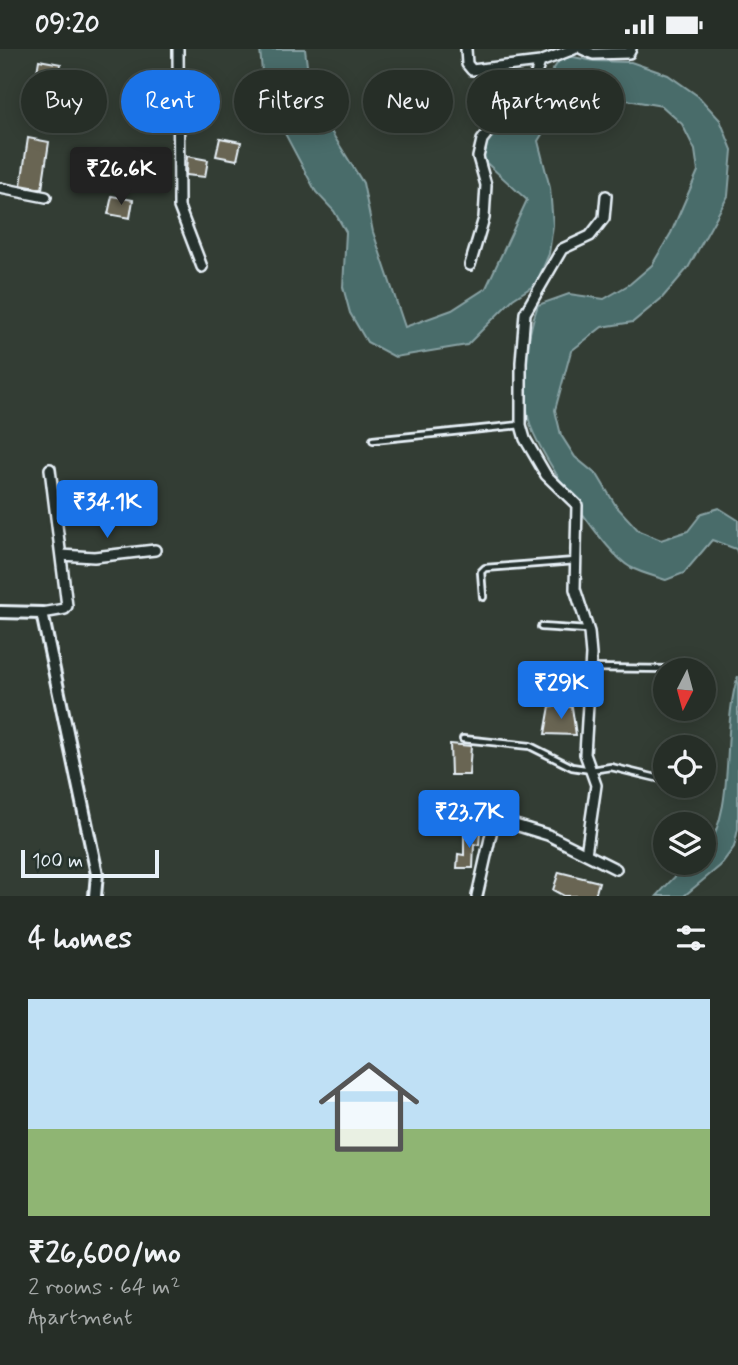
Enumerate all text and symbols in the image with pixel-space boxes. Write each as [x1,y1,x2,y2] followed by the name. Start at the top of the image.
[35,8,100,42] text: 09:20
[21,70,107,133] chip: Buy
[121,70,220,133] chip: Rent
[234,70,349,133] chip: Filters
[363,70,453,133] chip: New
[467,70,624,133] chip: Apartment
[64,148,178,207] pin: ₹26.6K
[86,155,156,185] text: ₹26.6K
[50,481,164,540] pin: ₹34.1K
[73,488,141,518] text: ₹34.1K
[653,658,716,721] north arrow
[653,658,716,875] map controls
[520,661,602,721] pin: ₹29K
[534,669,588,699] text: ₹29K
[653,735,716,798] button: locate
[412,791,526,850] pin: ₹23.7K
[434,798,504,828] text: ₹23.7K
[653,812,716,875] button: layers
[21,847,159,879] scale bar
[32,849,83,874] text: 100 m
[28,919,132,958] text: 4 homes
[672,919,710,957] icon: filters
[306,1044,432,1170] icon: home
[28,1234,181,1273] text: ₹26,600/mo
[28,1273,180,1303] text: 2 rooms · 64 m²
[28,1303,133,1333] text: Apartment

